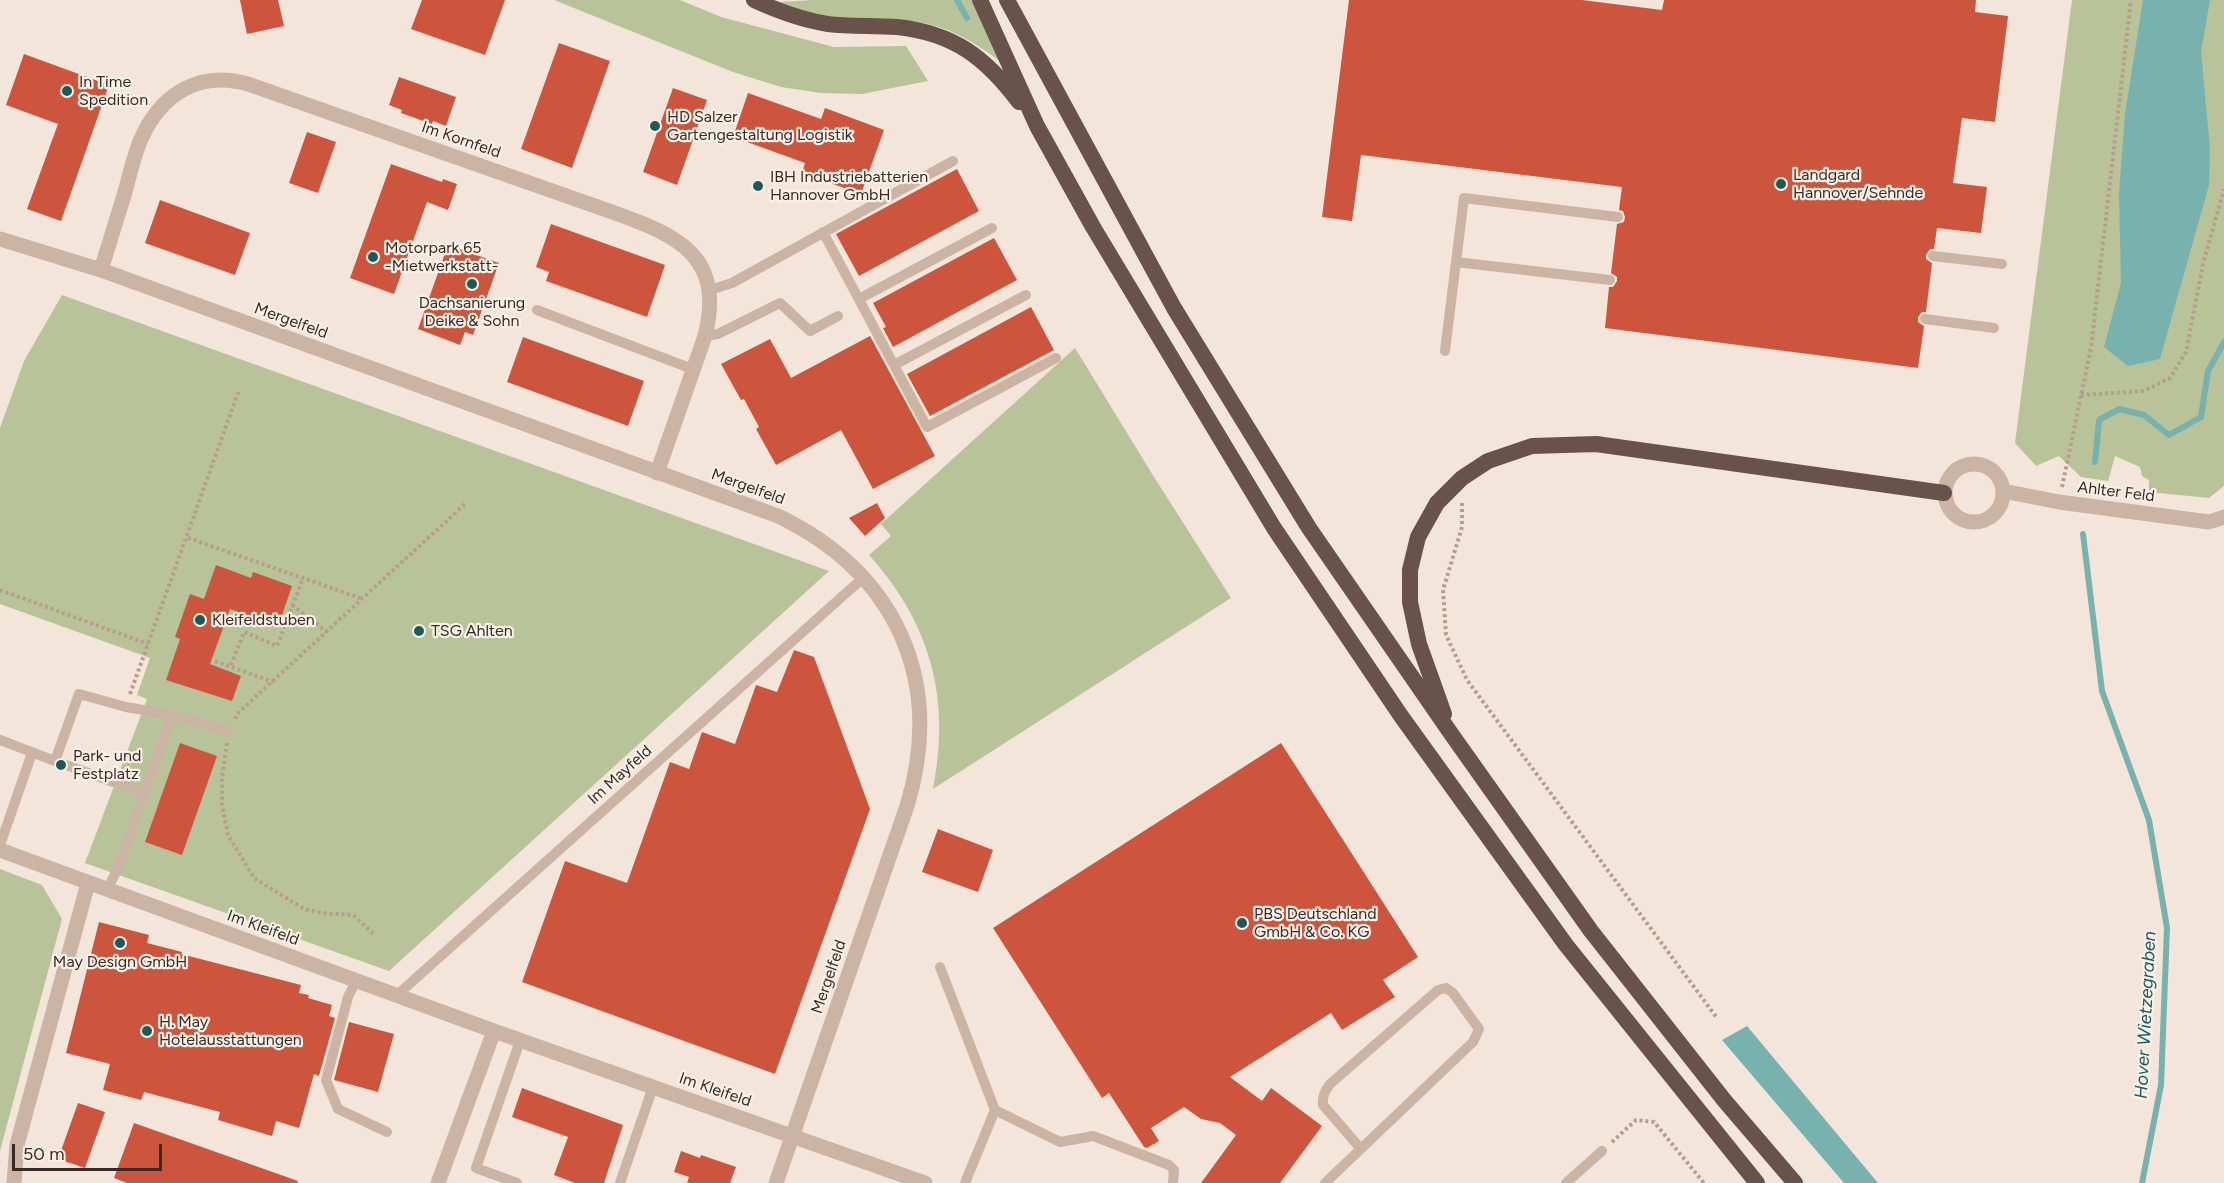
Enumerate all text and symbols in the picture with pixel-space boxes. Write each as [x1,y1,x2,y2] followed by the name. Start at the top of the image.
[79,72,148,110] place label: In Time Spedition
[60,84,74,98] marker: In Time Spedition
[667,107,853,145] place label: HD Salzer Gartengestaltung Logistik
[419,117,503,163] street label: Im Kornfeld
[648,119,662,133] marker: HD Salzer Gartengestaltung Logistik
[1793,165,1923,203] place label: Landgard Hannover/Sehnde
[770,167,928,205] place label: IBH Industriebatterien Hannover GmbH
[1774,177,1788,191] marker: Landgard Hannover/Sehnde
[751,179,765,193] marker: IBH Industriebatterien Hannover GmbH
[385,238,498,276] place label: Motorpark 65 -Mietwerkstatt-
[366,250,380,264] marker: Motorpark 65 -Mietwerkstatt-
[465,277,479,291] marker: Dachsanierung Deike & Sohn
[419,293,525,331] place label: Dachsanierung Deike & Sohn
[252,299,330,343] street label: Mergelfeld
[709,465,787,509] street label: Mergelfeld
[2076,478,2156,506] street label: Ahlter Feld
[212,610,315,630] place label: Kleifeldstuben
[193,613,207,627] marker: Kleifeldstuben
[431,621,513,641] place label: TSG Ahlten
[412,624,426,638] marker: TSG Ahlten
[584,741,656,809] street label: Im Mayfeld
[73,746,141,784] place label: Park- und Festplatz
[54,758,68,772] marker: Park- und Festplatz
[1254,904,1377,942] place label: PBS Deutschland GmbH & Co. KG
[224,906,302,950] street label: Im Kleifeld
[1235,916,1249,930] marker: PBS Deutschland GmbH & Co. KG
[2131,931,2161,1099] water label: Hover Wietzegraben
[113,936,127,950] marker: May Design GmbH
[807,938,851,1016] street label: Mergelfeld
[53,952,187,972] place label: May Design GmbH
[159,1012,302,1050] place label: H. May Hotelausstattungen
[140,1024,154,1038] marker: H. May Hotelausstattungen
[676,1069,754,1111] street label: Im Kleifeld
[15,1132,165,1170] scale bar
[23,1143,65,1165] text: 50 m

